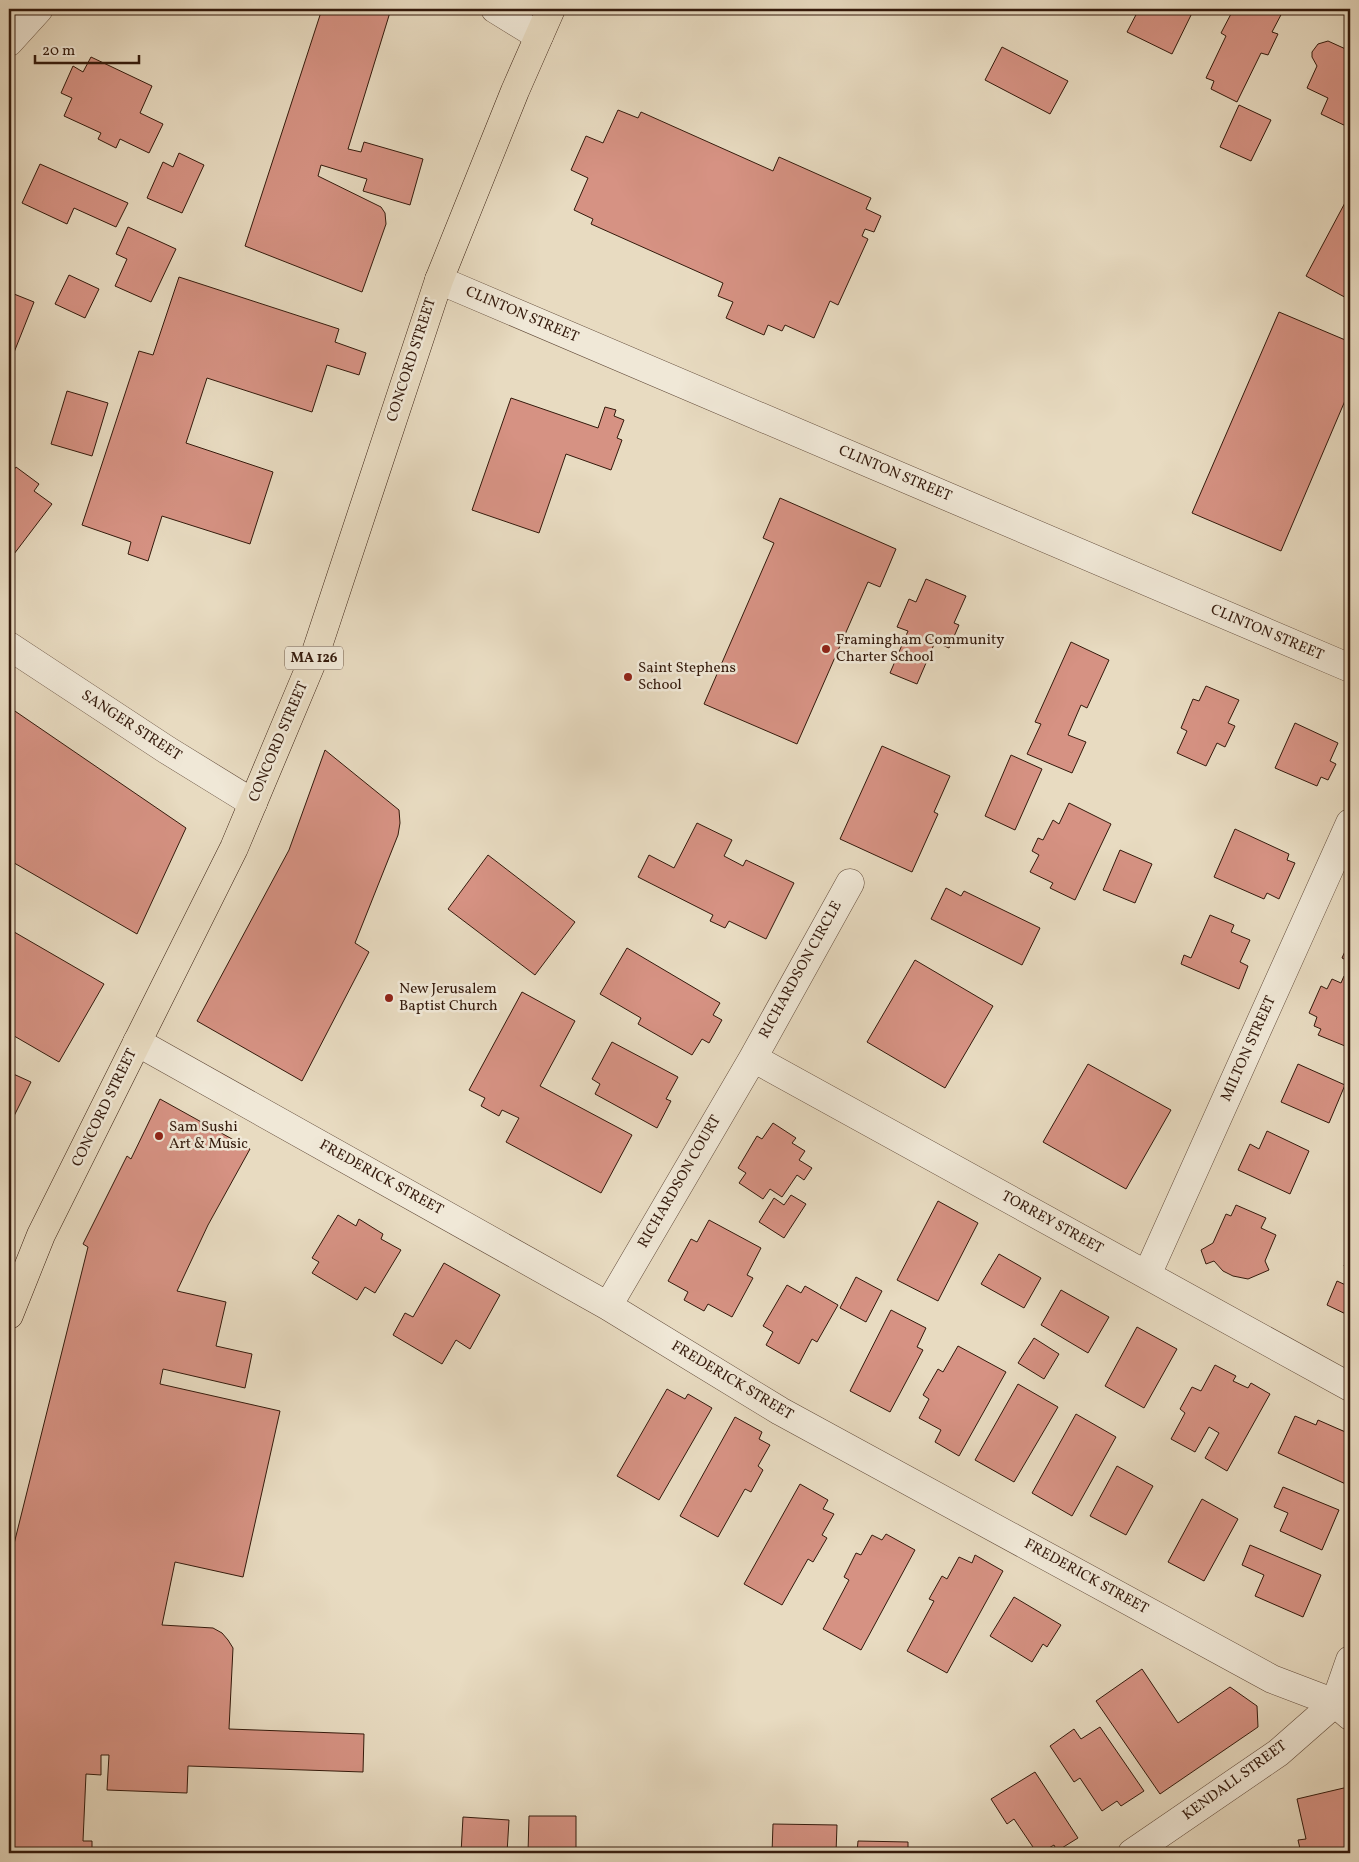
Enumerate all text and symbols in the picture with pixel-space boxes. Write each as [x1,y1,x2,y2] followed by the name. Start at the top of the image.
[35,32,139,64] scale bar
[42,41,75,62] text: 20 m
[462,282,582,348] street label: CLINTON STREET
[382,295,442,425] street label: CONCORD STREET
[835,441,955,507] street label: CLINTON STREET
[1207,600,1327,666] street label: CLINTON STREET
[836,630,1004,668] place label: Framingham Community Charter School
[820,643,832,655] marker: Framingham Community Charter School
[285,646,343,670] road number: MA 126
[638,658,736,696] place label: Saint Stephens School
[622,671,634,683] marker: Saint Stephens School
[244,678,314,806] street label: CONCORD STREET
[77,686,186,767] street label: SANGER STREET
[754,897,848,1043] street label: RICHARDSON CIRCLE
[399,979,498,1017] place label: New Jerusalem Baptist Church
[383,992,395,1004] marker: New Jerusalem Baptist Church
[1216,993,1282,1105] street label: MILTON STREET
[67,1045,143,1171] street label: CONCORD STREET
[633,1111,727,1252] street label: RICHARDSON COURT
[169,1117,248,1155] place label: Sam Sushi Art & Music
[153,1130,165,1142] marker: Sam Sushi Art & Music
[315,1135,447,1221] street label: FREDERICK STREET
[997,1186,1107,1260] street label: TORREY STREET
[667,1336,797,1426] street label: FREDERICK STREET
[1020,1534,1152,1620] street label: FREDERICK STREET
[1179,1736,1292,1826] street label: KENDALL STREET

